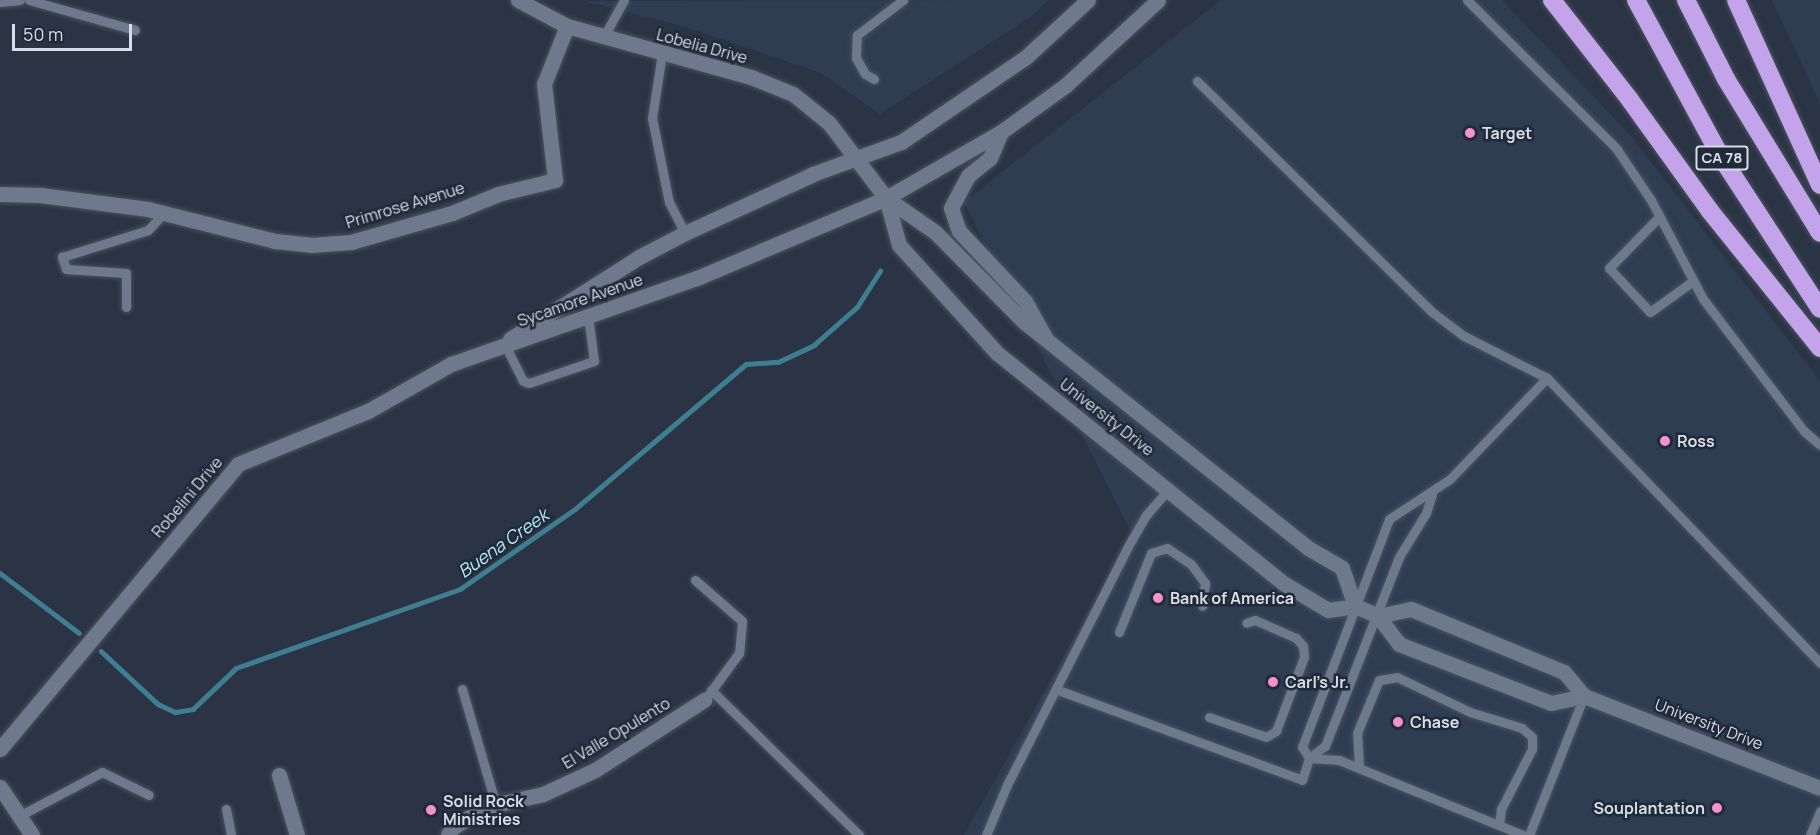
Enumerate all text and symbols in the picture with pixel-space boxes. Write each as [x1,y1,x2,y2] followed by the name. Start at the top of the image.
[15,12,135,50] scale bar
[23,22,63,46] text: 50 m
[654,25,750,67] street label: Lobelia Drive
[1482,123,1532,143] place label: Target
[1463,126,1477,140] marker: Target
[1695,146,1749,170] road number: CA 78
[343,178,467,232] street label: Primrose Avenue
[515,270,645,330] street label: Sycamore Avenue
[1056,374,1158,460] street label: University Drive
[1677,431,1715,451] place label: Ross
[1658,434,1672,448] marker: Ross
[148,453,226,541] street label: Robelini Drive
[454,504,552,582] water label: Buena Creek
[1170,588,1294,608] place label: Bank of America
[1151,591,1165,605] marker: Bank of America
[1285,672,1349,692] place label: Carl's Jr.
[1266,675,1280,689] marker: Carl's Jr.
[559,693,673,773] street label: El Valle Opulento
[1652,695,1766,753] street label: University Drive
[1410,712,1459,732] place label: Chase
[1391,715,1405,729] marker: Chase
[443,791,524,829] place label: Solid Rock Ministries
[1594,798,1705,818] place label: Souplantation
[1710,801,1724,815] marker: Souplantation
[424,803,438,817] marker: Solid Rock Ministries

